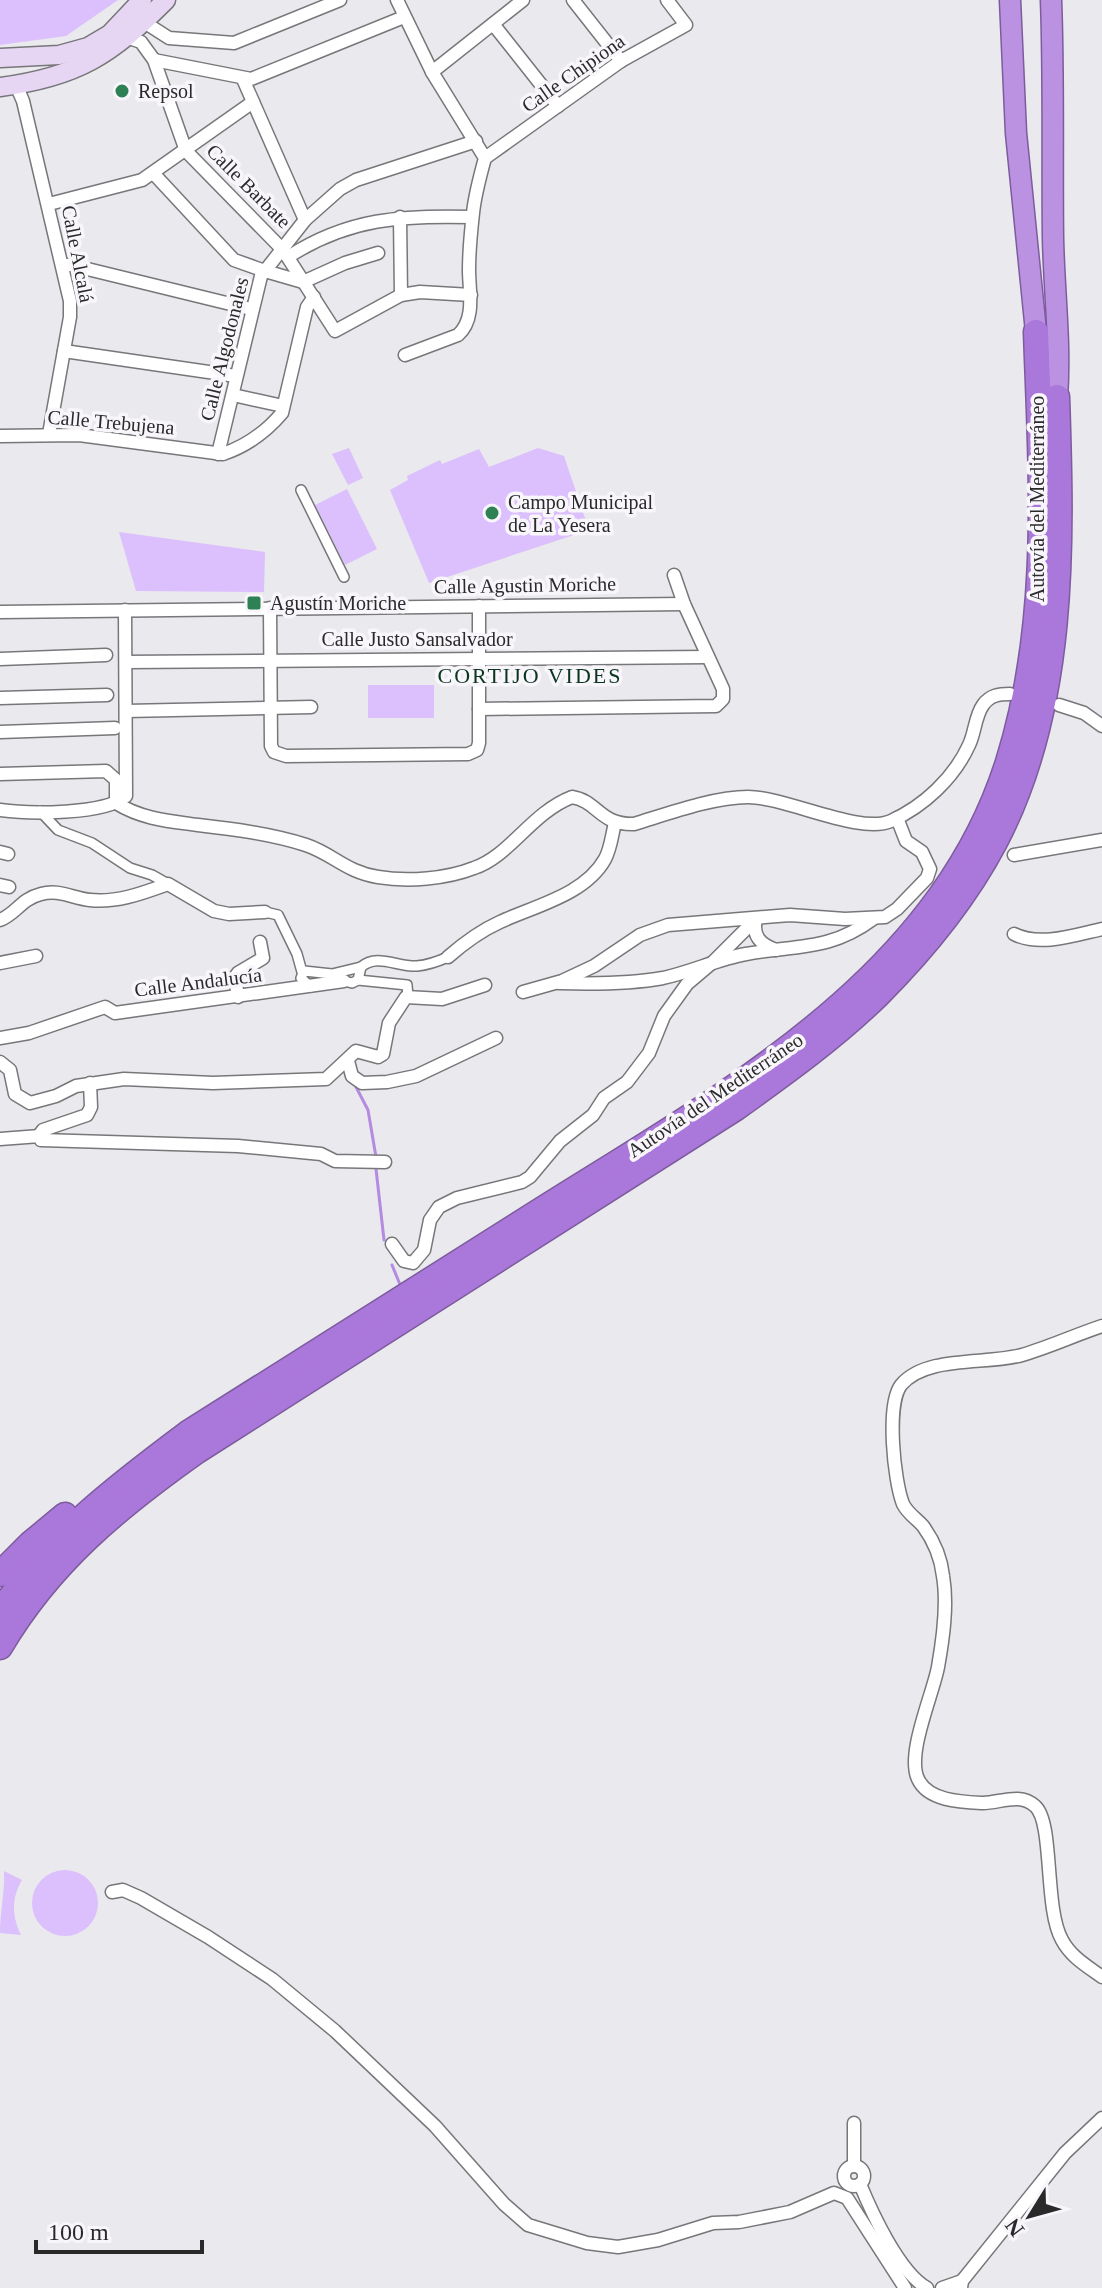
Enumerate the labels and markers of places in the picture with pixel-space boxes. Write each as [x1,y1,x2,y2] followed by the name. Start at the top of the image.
[138,80,194,103] place label: Repsol
[113,82,131,100] marker: Repsol
[508,491,653,536] place label: Campo Municipal de La Yesera
[483,504,501,522] marker: Campo Municipal de La Yesera
[270,592,406,615] place label: Agustín Moriche
[245,594,263,612] marker: Agustín Moriche

